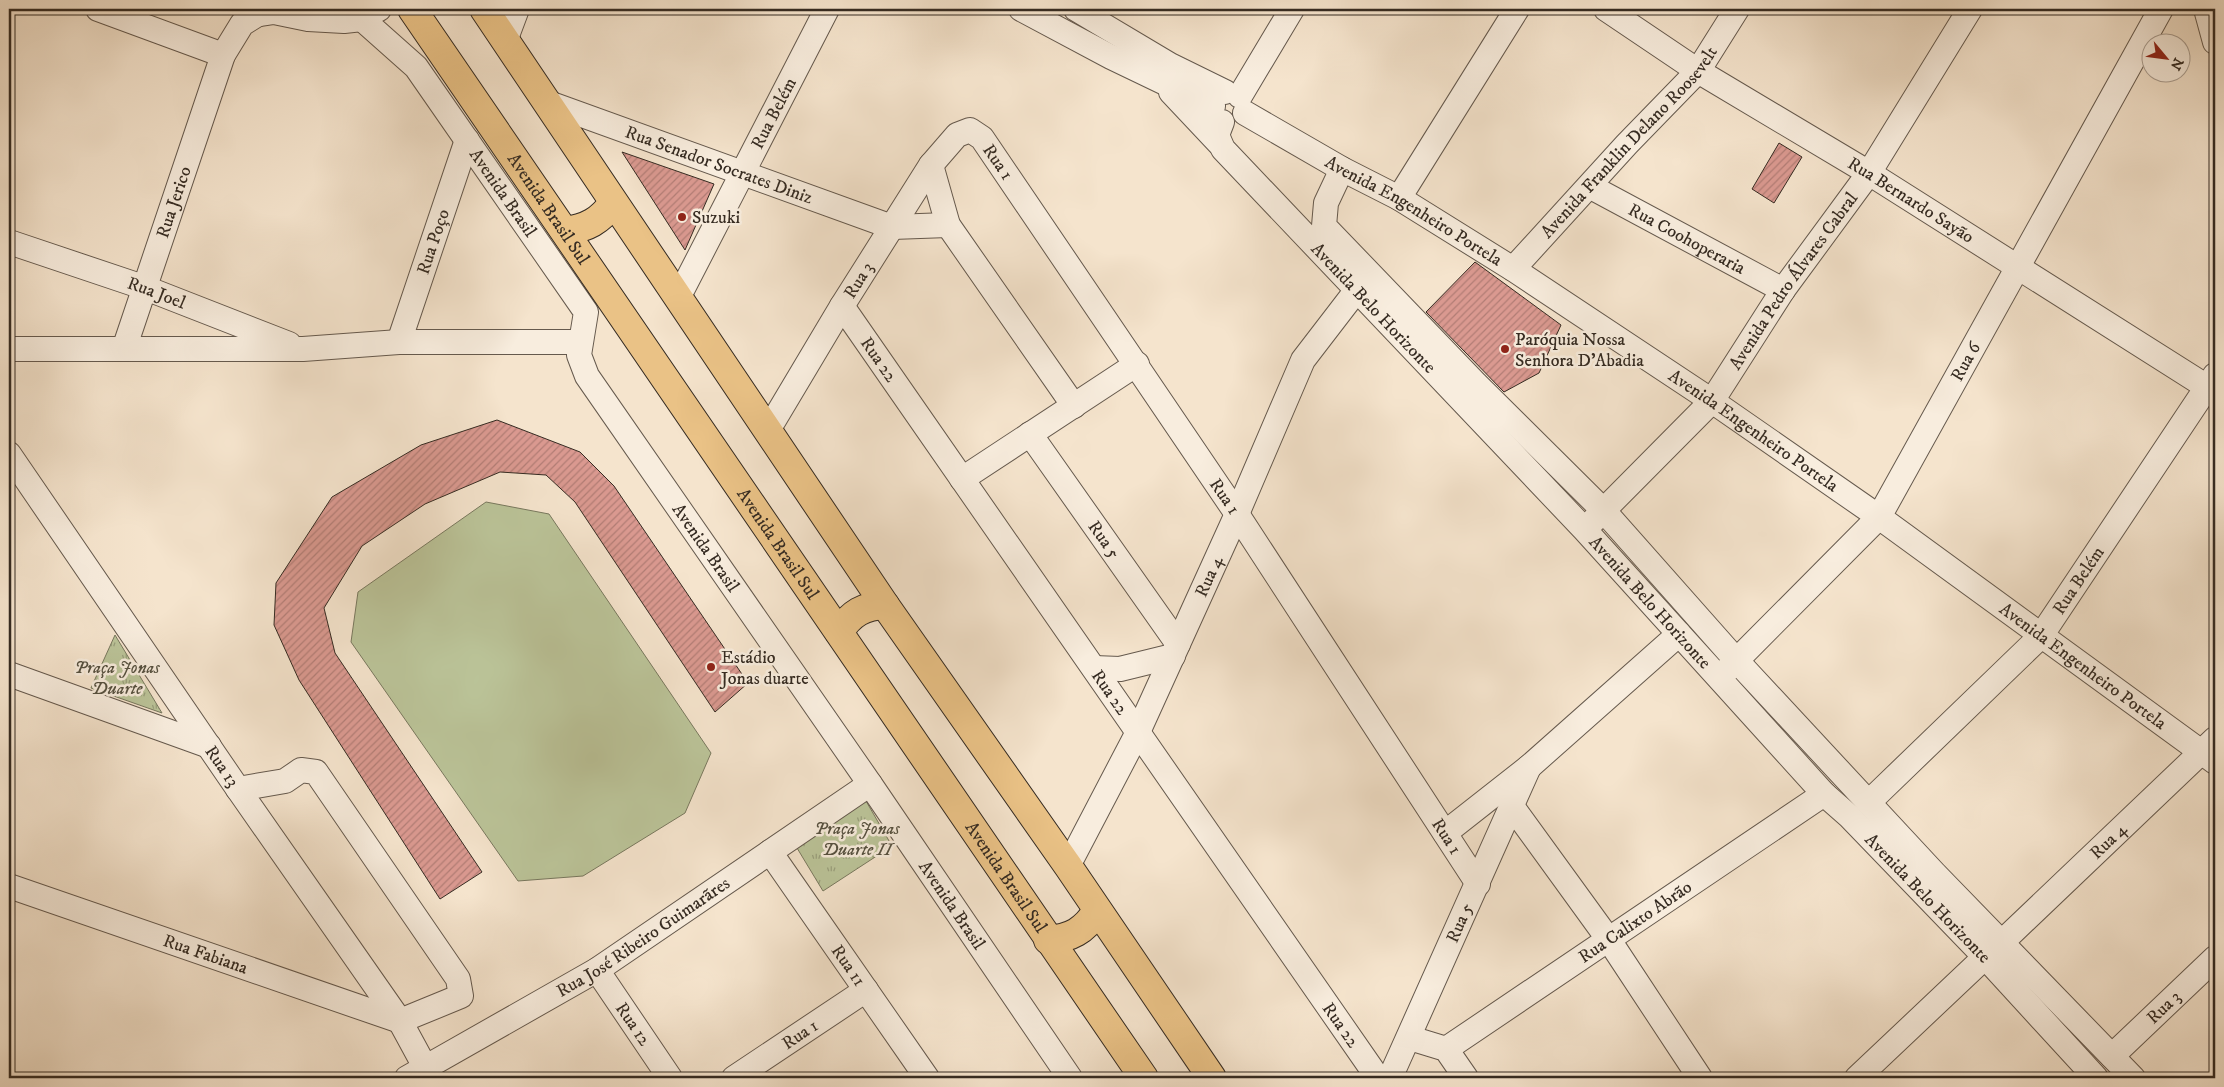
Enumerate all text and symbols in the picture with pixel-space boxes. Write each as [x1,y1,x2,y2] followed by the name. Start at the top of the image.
[2142,32,2192,82] north arrow
[1536,42,1723,243] street label: Avenida Franklin Delano Roosevelt
[2166,54,2187,74] text: N
[747,74,802,153] street label: Rua Belém
[622,122,816,209] street label: Rua Senador Socrates Diniz
[977,140,1017,185] street label: Rua 1
[464,145,541,242] street label: Avenida Brasil
[502,149,594,270] street label: Avenida Brasil Sul
[1321,151,1506,272] street label: Avenida Engenheiro Portela
[1843,153,1978,249] street label: Rua Bernardo Sayão
[152,163,197,241] street label: Rua Jerico
[1725,188,1863,374] street label: Avenida Pedro Álvares Cabral
[1624,199,1749,280] street label: Rua Coohoperaria
[413,206,455,277] street label: Rua Poço
[692,207,740,229] place label: Suzuki
[676,211,688,223] marker: Suzuki
[1306,238,1440,378] street label: Avenida Belo Horizonte
[839,258,879,303] street label: Rua 3
[124,273,189,315] street label: Rua Joel
[1515,329,1644,372] place label: Paróquia Nossa Senhora D’Abadia
[855,333,902,387] street label: Rua 22
[1947,338,1986,385] street label: Rua 6
[1499,343,1511,355] marker: Paróquia Nossa Senhora D’Abadia
[1664,365,1843,498] street label: Avenida Engenheiro Portela
[1204,475,1244,519] street label: Rua 1
[731,484,823,605] street label: Avenida Brasil Sul
[667,500,744,597] street label: Avenida Brasil
[1083,517,1124,563] street label: Rua 5
[1584,532,1715,674] street label: Avenida Belo Horizonte
[2048,543,2110,619] street label: Rua Belém
[1191,552,1229,601] street label: Rua 4
[1995,598,2171,735] street label: Avenida Engenheiro Portela
[719,647,809,690] place label: Estádio Jonas duarte
[74,657,160,700] park label: Praça Jonas Duarte
[705,661,717,673] marker: Estádio Jonas duarte
[1086,666,1133,720] street label: Rua 22
[200,742,243,792] street label: Rua 13
[1426,814,1466,859] street label: Rua 1
[814,818,900,861] park label: Praça Jonas Duarte II
[960,818,1052,938] street label: Avenida Brasil Sul
[2086,819,2132,864] street label: Rua 4
[1860,829,1995,968] street label: Avenida Belo Horizonte
[913,857,990,955] street label: Avenida Brasil
[553,873,734,1003] street label: Rua José Ribeiro Guimarãres
[1575,876,1697,968] street label: Rua Calixto Abrão
[1442,900,1479,946] street label: Rua 5
[160,930,251,980] street label: Rua Fabiana
[826,941,870,991] street label: Rua 11
[2142,986,2186,1029] street label: Rua 3
[610,999,655,1050] street label: Rua 12
[1317,999,1364,1052] street label: Rua 22
[778,1015,823,1055] street label: Rua 1

